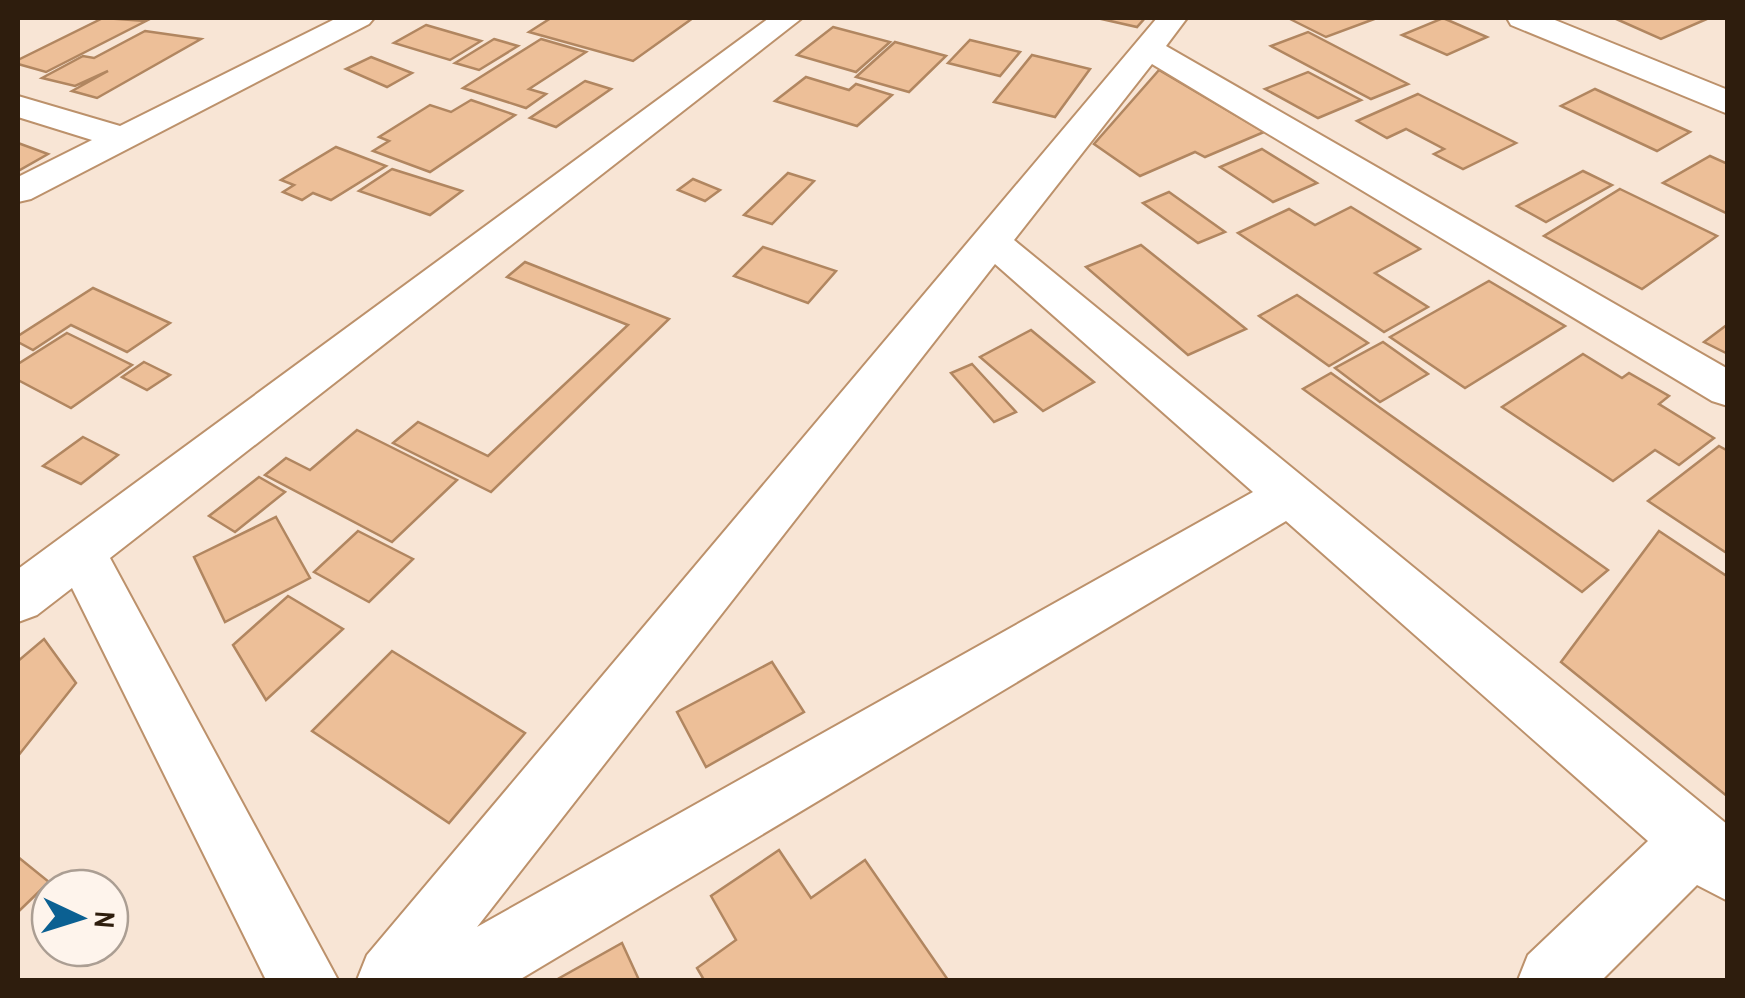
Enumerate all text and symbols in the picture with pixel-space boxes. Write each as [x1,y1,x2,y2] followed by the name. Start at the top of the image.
[30,868,130,968] north arrow
[85,910,124,929] text: N

